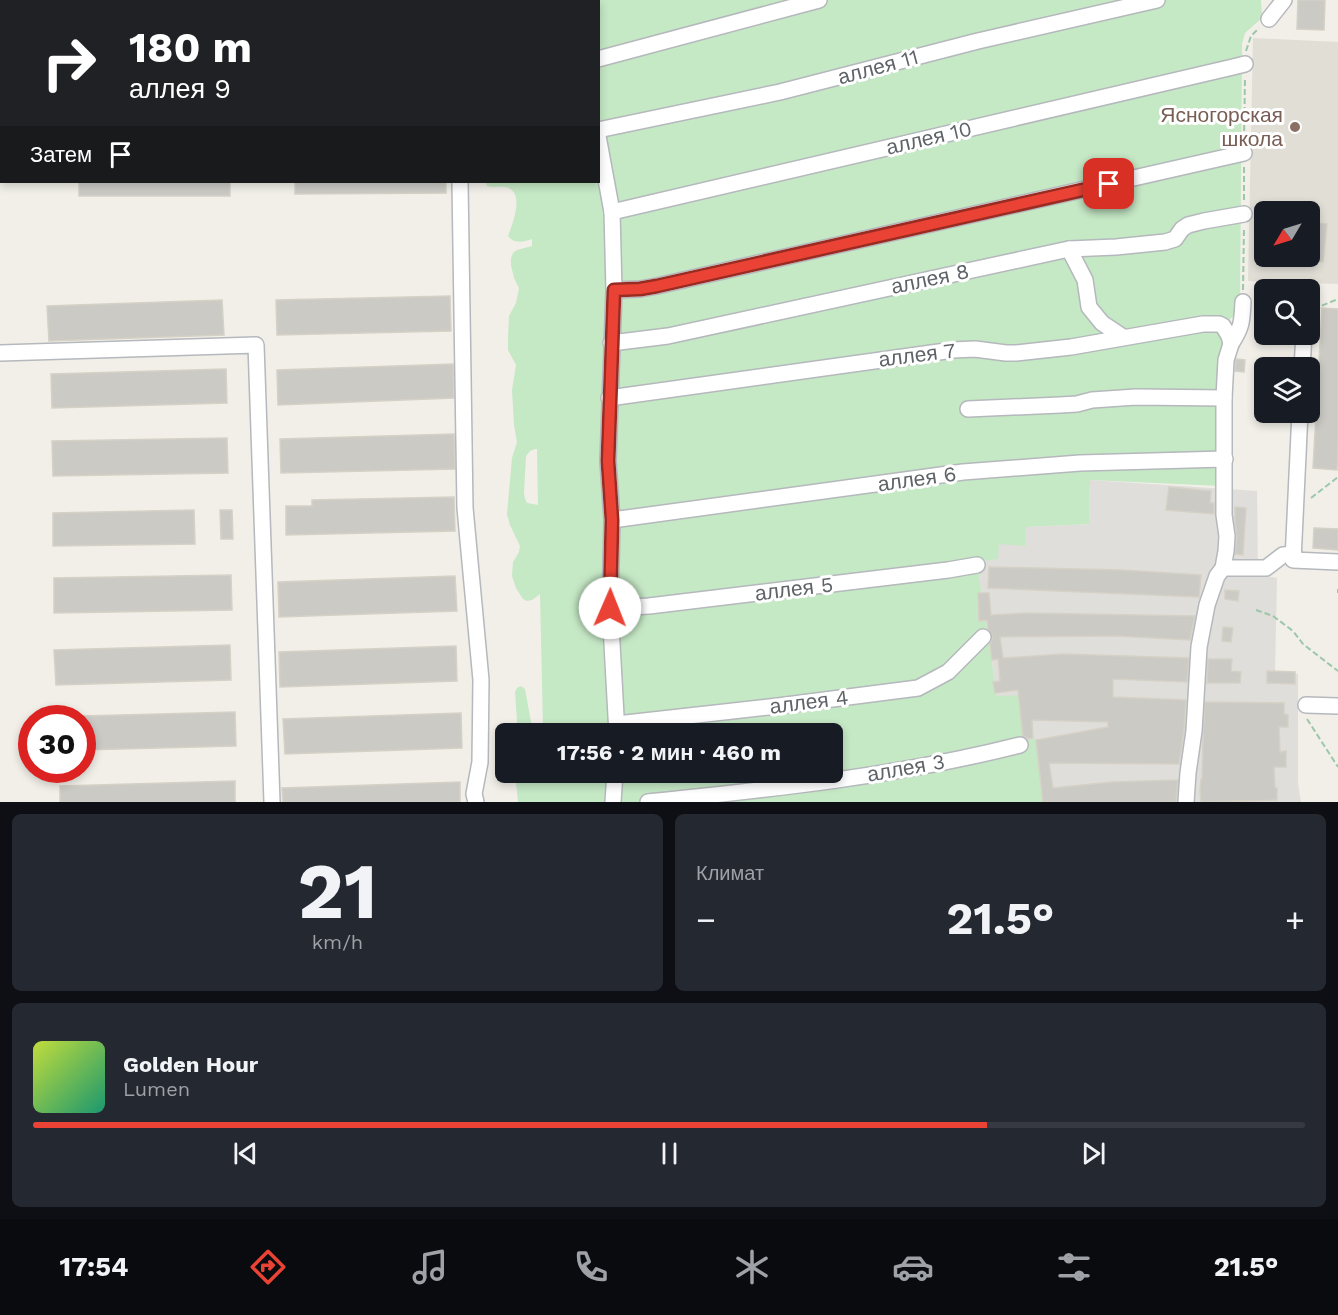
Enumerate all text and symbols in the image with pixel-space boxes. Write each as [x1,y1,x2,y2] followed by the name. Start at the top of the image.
[129,23,252,72] text: 180 m
[30,24,108,102] icon: right
[835,44,921,89] street label: аллея 11
[129,73,231,105] text: аллея 9
[1160,102,1283,151] place label: Ясногорская школа
[884,116,974,160] street label: аллея 10
[1288,120,1302,134] marker: Ясногорская школа
[104,138,137,171] icon: arrive
[30,142,92,167] text: Затем
[1083,158,1134,209] pin
[1092,167,1125,200] icon: arrive
[1254,201,1320,267] north arrow
[1254,201,1320,423] map controls
[888,258,971,299] street label: аллея 8
[1254,279,1320,345] button: search
[877,337,957,372] street label: аллея 7
[1254,357,1320,423] button: layers
[876,461,958,496] street label: аллея 6
[753,571,834,606] street label: аллея 5
[578,576,642,640] position arrow
[768,684,850,719] street label: аллея 4
[18,705,96,783] speed limit sign: 30
[557,740,781,765] text: 17:56 · 2 мин · 460 m
[865,748,947,787] street label: аллея 3
[297,845,378,937] text: 21
[696,861,764,885] text: Климат
[947,892,1054,945] text: 21.5°
[696,900,716,939] text: −
[1285,900,1305,939] text: +
[312,930,363,954] text: km/h
[123,1052,258,1077] text: Golden Hour
[123,1077,190,1101] text: Lumen
[229,1137,262,1170] icon: previous
[653,1137,686,1170] icon: pause
[1077,1137,1110,1170] icon: next
[247,1246,289,1288] icon: directions
[409,1246,451,1288] icon: music
[570,1246,612,1288] icon: phone
[731,1246,773,1288] icon: climate
[892,1246,934,1288] icon: car
[1053,1246,1095,1288] icon: filters
[60,1251,128,1283] text: 17:54
[1214,1251,1278,1283] text: 21.5°

